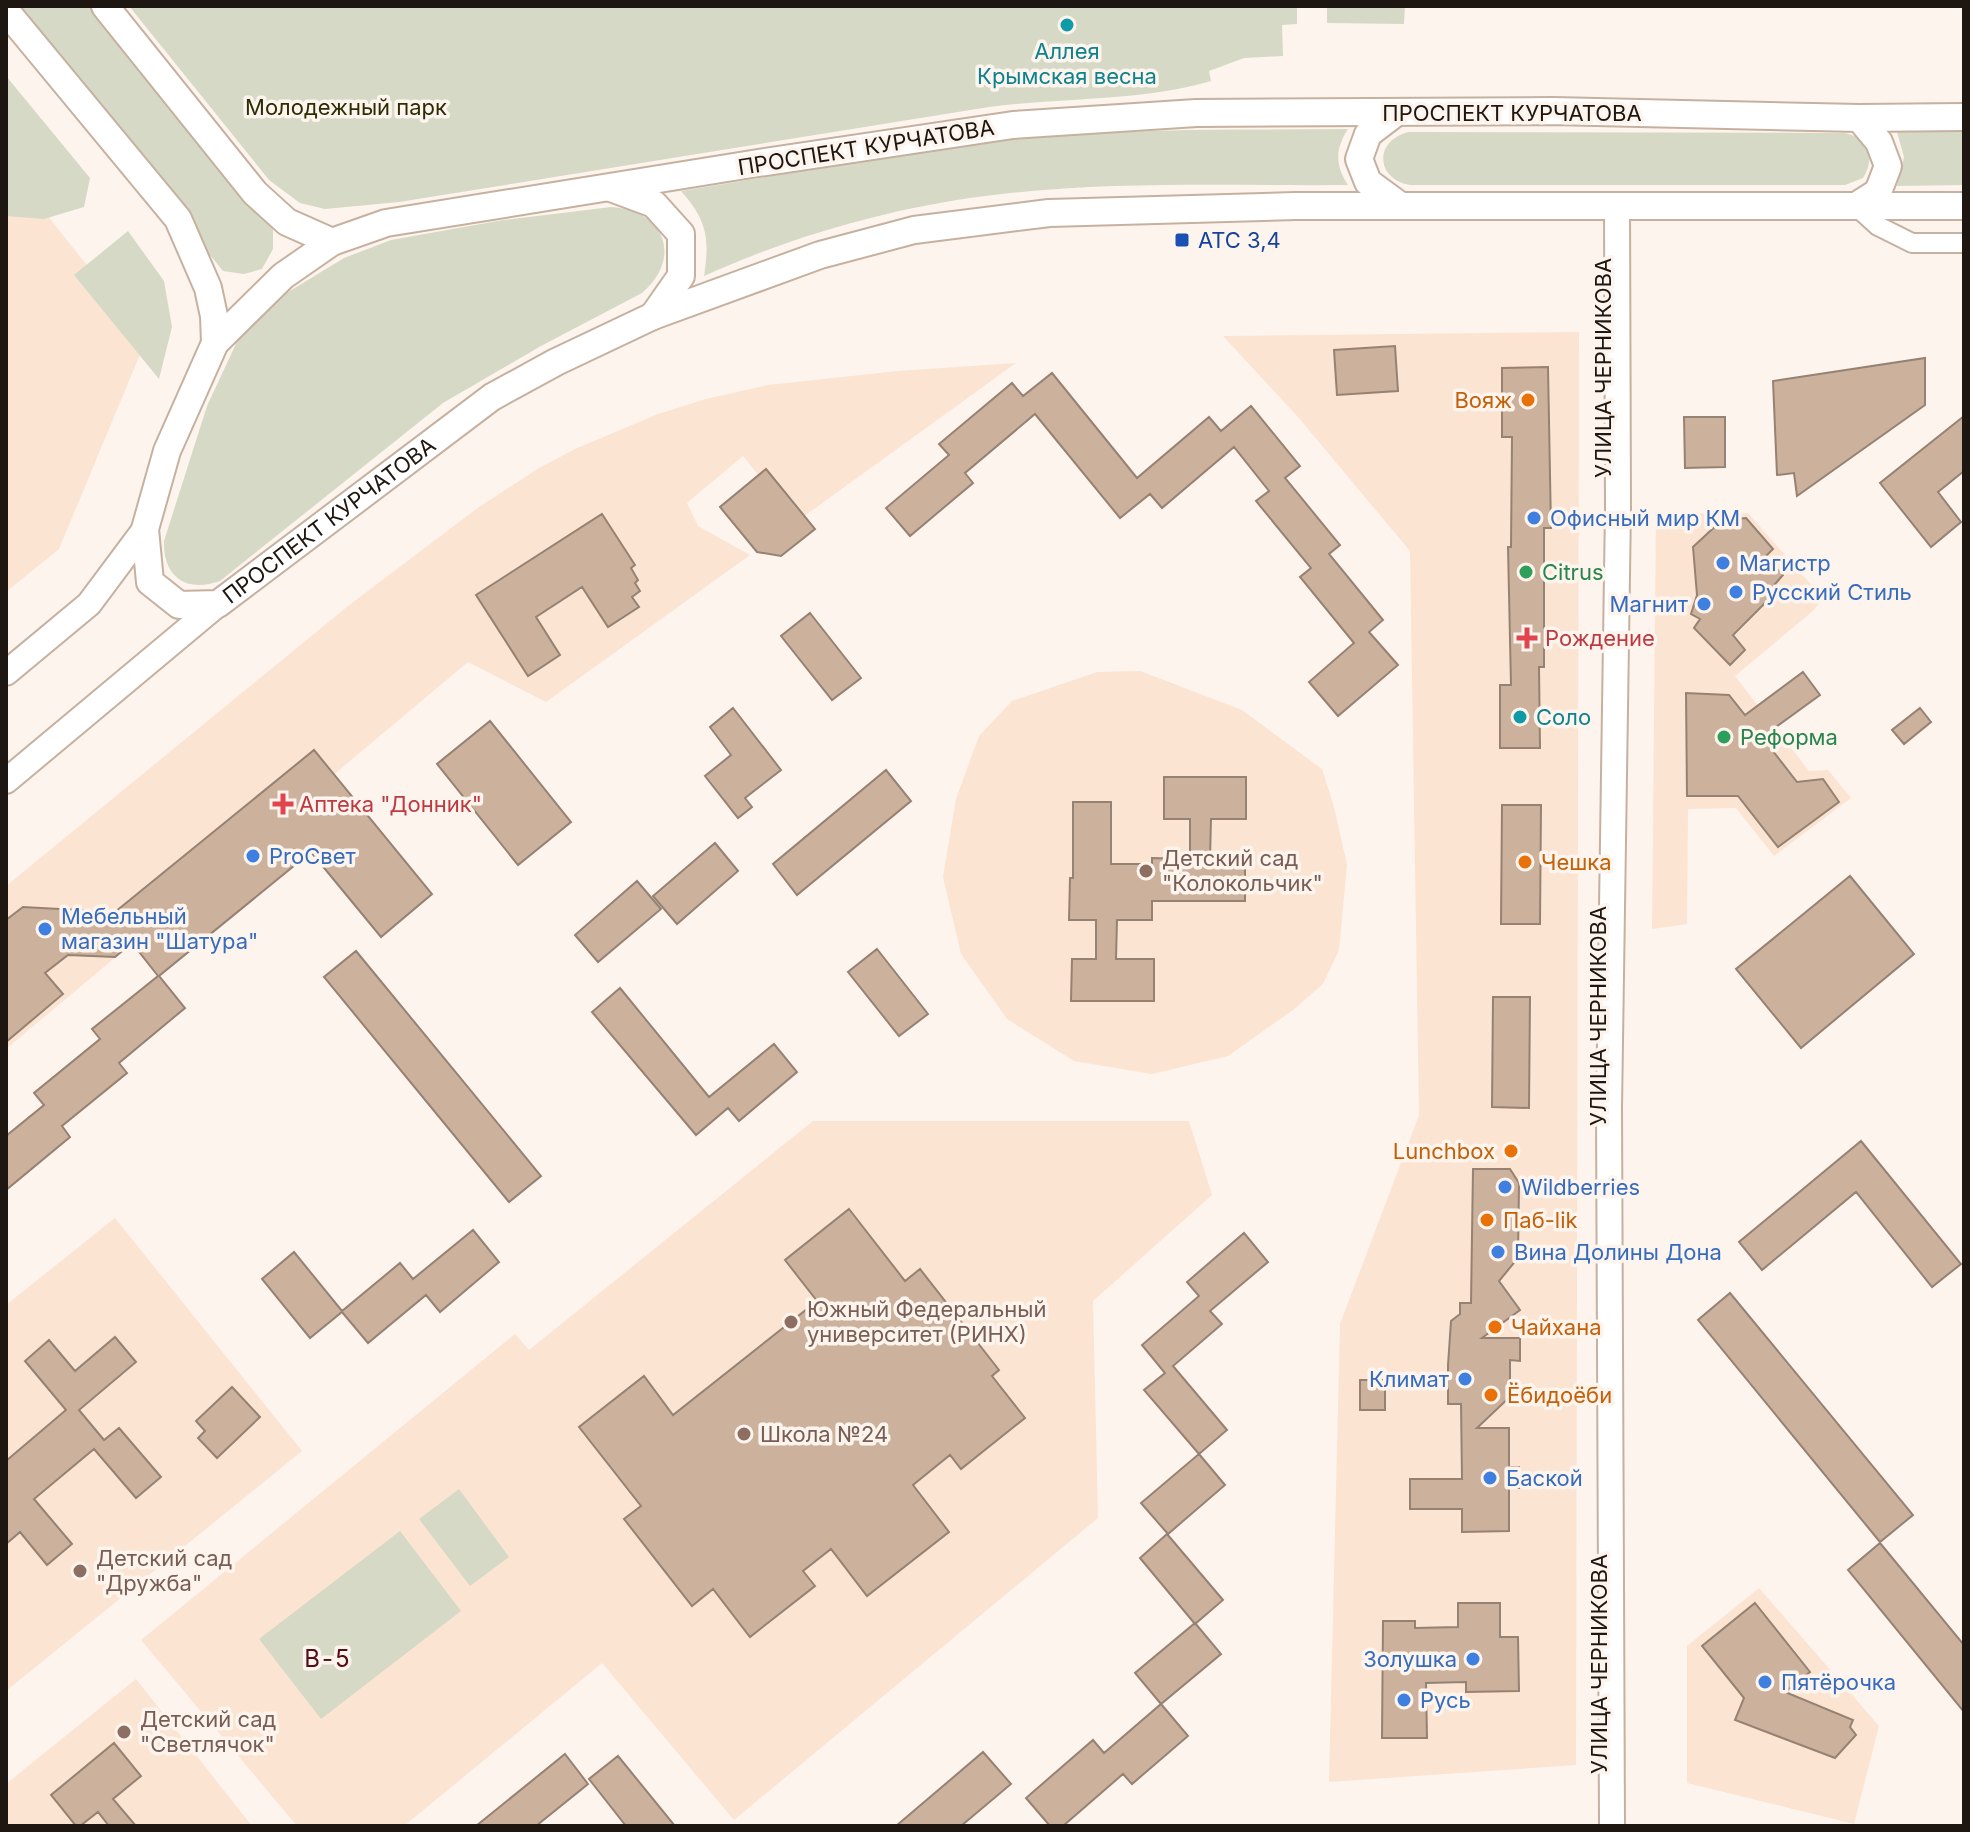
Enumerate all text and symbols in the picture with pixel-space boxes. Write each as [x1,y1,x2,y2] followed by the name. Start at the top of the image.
[1058,16,1076,34] marker: Аллея Крымская весна
[977,38,1157,89] place label: Аллея Крымская весна
[245,94,447,120] park label: Молодежный парк
[1382,100,1642,126] street label: ПРОСПЕКТ КУРЧАТОВА
[736,114,996,180] street label: ПРОСПЕКТ КУРЧАТОВА
[1198,227,1281,253] place label: АТС 3,4
[1173,231,1191,249] marker: АТС 3,4
[1590,258,1616,478] street label: УЛИЦА ЧЕРНИКОВА
[1454,387,1512,413] place label: Вояж
[1519,391,1537,409] marker: Вояж
[218,432,440,609] street label: ПРОСПЕКТ КУРЧАТОВА
[1550,505,1740,531] place label: Офисный мир КМ
[1525,509,1543,527] marker: Офисный мир КМ
[1739,550,1831,576] place label: Магистр
[1714,554,1732,572] marker: Магистр
[1542,559,1604,585] place label: Citrus
[1517,563,1535,581] marker: Citrus
[1752,579,1912,605] place label: Русский Стиль
[1727,583,1745,601] marker: Русский Стиль
[1610,591,1689,617] place label: Магнит
[1695,595,1713,613] marker: Магнит
[1545,625,1655,651] place label: Рождение
[1516,627,1538,649] marker: Рождение
[1536,704,1591,730] place label: Соло
[1511,708,1529,726] marker: Соло
[1740,724,1838,750] place label: Реформа
[1715,728,1733,746] marker: Реформа
[299,791,482,817] place label: Аптека "Донник"
[274,795,292,813] marker: Аптека "Донник"
[269,843,356,869] place label: ProСвет
[1162,845,1323,896] place label: Детский сад "Колокольчик"
[244,847,262,865] marker: ProСвет
[1541,849,1612,875] place label: Чешка
[1516,853,1534,871] marker: Чешка
[1137,862,1155,880] marker: Детский сад "Колокольчик"
[61,903,258,954] place label: Мебельный магазин "Шатура"
[1585,906,1611,1126] street label: УЛИЦА ЧЕРНИКОВА
[36,920,54,938] marker: Мебельный магазин "Шатура"
[1393,1138,1495,1164] place label: Lunchbox
[1502,1142,1520,1160] marker: Lunchbox
[1521,1174,1640,1200] place label: Wildberries
[1496,1178,1514,1196] marker: Wildberries
[1503,1207,1578,1233] place label: Паб-lik
[1478,1211,1496,1229] marker: Паб-lik
[1514,1239,1722,1265] place label: Вина Долины Дона
[1489,1243,1507,1261] marker: Вина Долины Дона
[807,1296,1046,1347] place label: Южный Федеральный университет (РИНХ)
[782,1313,800,1331] marker: Южный Федеральный университет (РИНХ)
[1511,1314,1602,1340] place label: Чайхана
[1486,1318,1504,1336] marker: Чайхана
[1369,1366,1450,1392] place label: Климат
[1456,1370,1474,1388] marker: Климат
[1507,1382,1612,1408] place label: Ёбидоёби
[1482,1386,1500,1404] marker: Ёбидоёби
[760,1421,888,1447] place label: Школа №24
[735,1425,753,1443] marker: Школа №24
[1506,1465,1583,1491] place label: Баской
[1481,1469,1499,1487] marker: Баской
[96,1545,233,1596] place label: Детский сад "Дружба"
[1586,1554,1612,1774] street label: УЛИЦА ЧЕРНИКОВА
[71,1562,89,1580] marker: Детский сад "Дружба"
[304,1644,352,1673] district label: В-5
[1363,1646,1457,1672] place label: Золушка
[1464,1650,1482,1668] marker: Золушка
[1781,1669,1896,1695] place label: Пятёрочка
[1756,1673,1774,1691] marker: Пятёрочка
[1420,1687,1471,1713] place label: Русь
[1395,1691,1413,1709] marker: Русь
[140,1706,277,1757] place label: Детский сад "Светлячок"
[115,1723,133,1741] marker: Детский сад "Светлячок"

